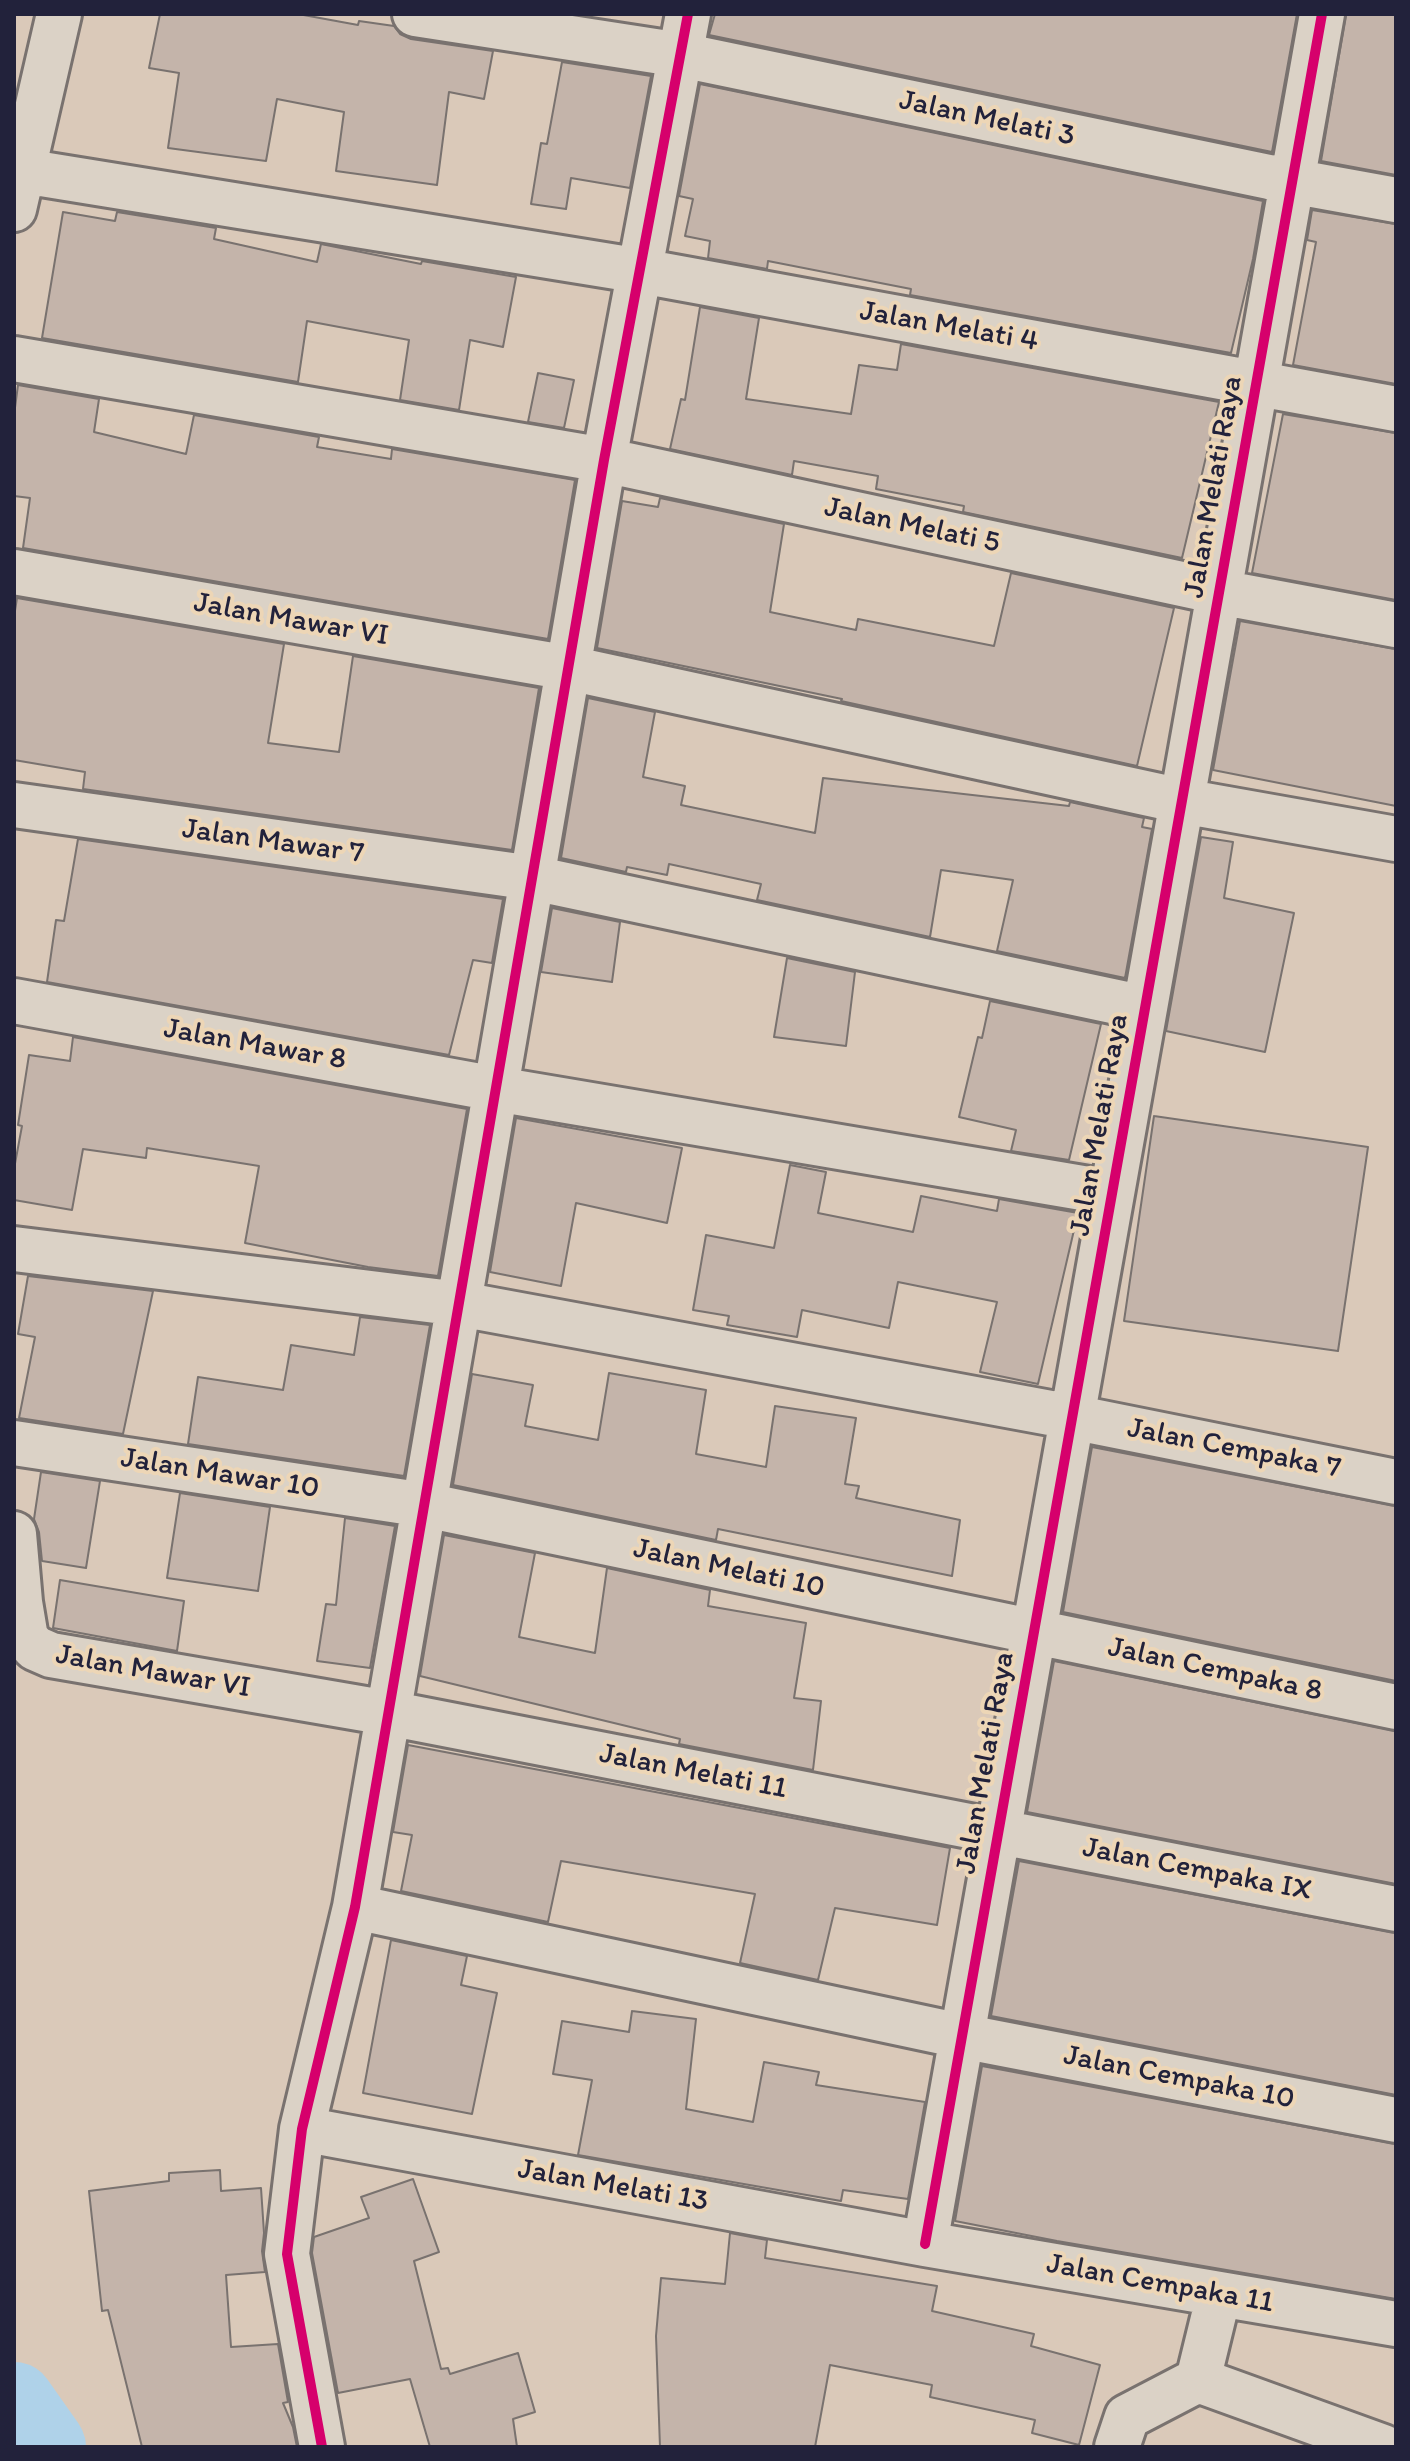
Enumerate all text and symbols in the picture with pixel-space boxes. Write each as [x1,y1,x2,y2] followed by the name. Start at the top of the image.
[896,83,1078,155] street label: Jalan Melati 3
[857,294,1041,360] street label: Jalan Melati 4
[1177,373,1251,601] street label: Jalan Melati Raya
[821,490,1003,562] street label: Jalan Melati 5
[191,585,391,655] street label: Jalan Mawar VI
[180,811,366,873] street label: Jalan Mawar 7
[161,1011,349,1079] street label: Jalan Mawar 8
[1063,1011,1137,1239] street label: Jalan Melati Raya
[1124,1411,1344,1487] street label: Jalan Cempaka 7
[118,1441,322,1507] street label: Jalan Mawar 10
[630,1531,828,1607] street label: Jalan Melati 10
[1105,1630,1325,1710] street label: Jalan Cempaka 8
[53,1637,253,1707] street label: Jalan Mawar VI
[949,1649,1023,1877] street label: Jalan Melati Raya
[596,1736,790,1808] street label: Jalan Melati 11
[1080,1830,1314,1910] street label: Jalan Cempaka IX
[1061,2038,1297,2118] street label: Jalan Cempaka 10
[515,2152,711,2220] street label: Jalan Melati 13
[1044,2246,1276,2322] street label: Jalan Cempaka 11

